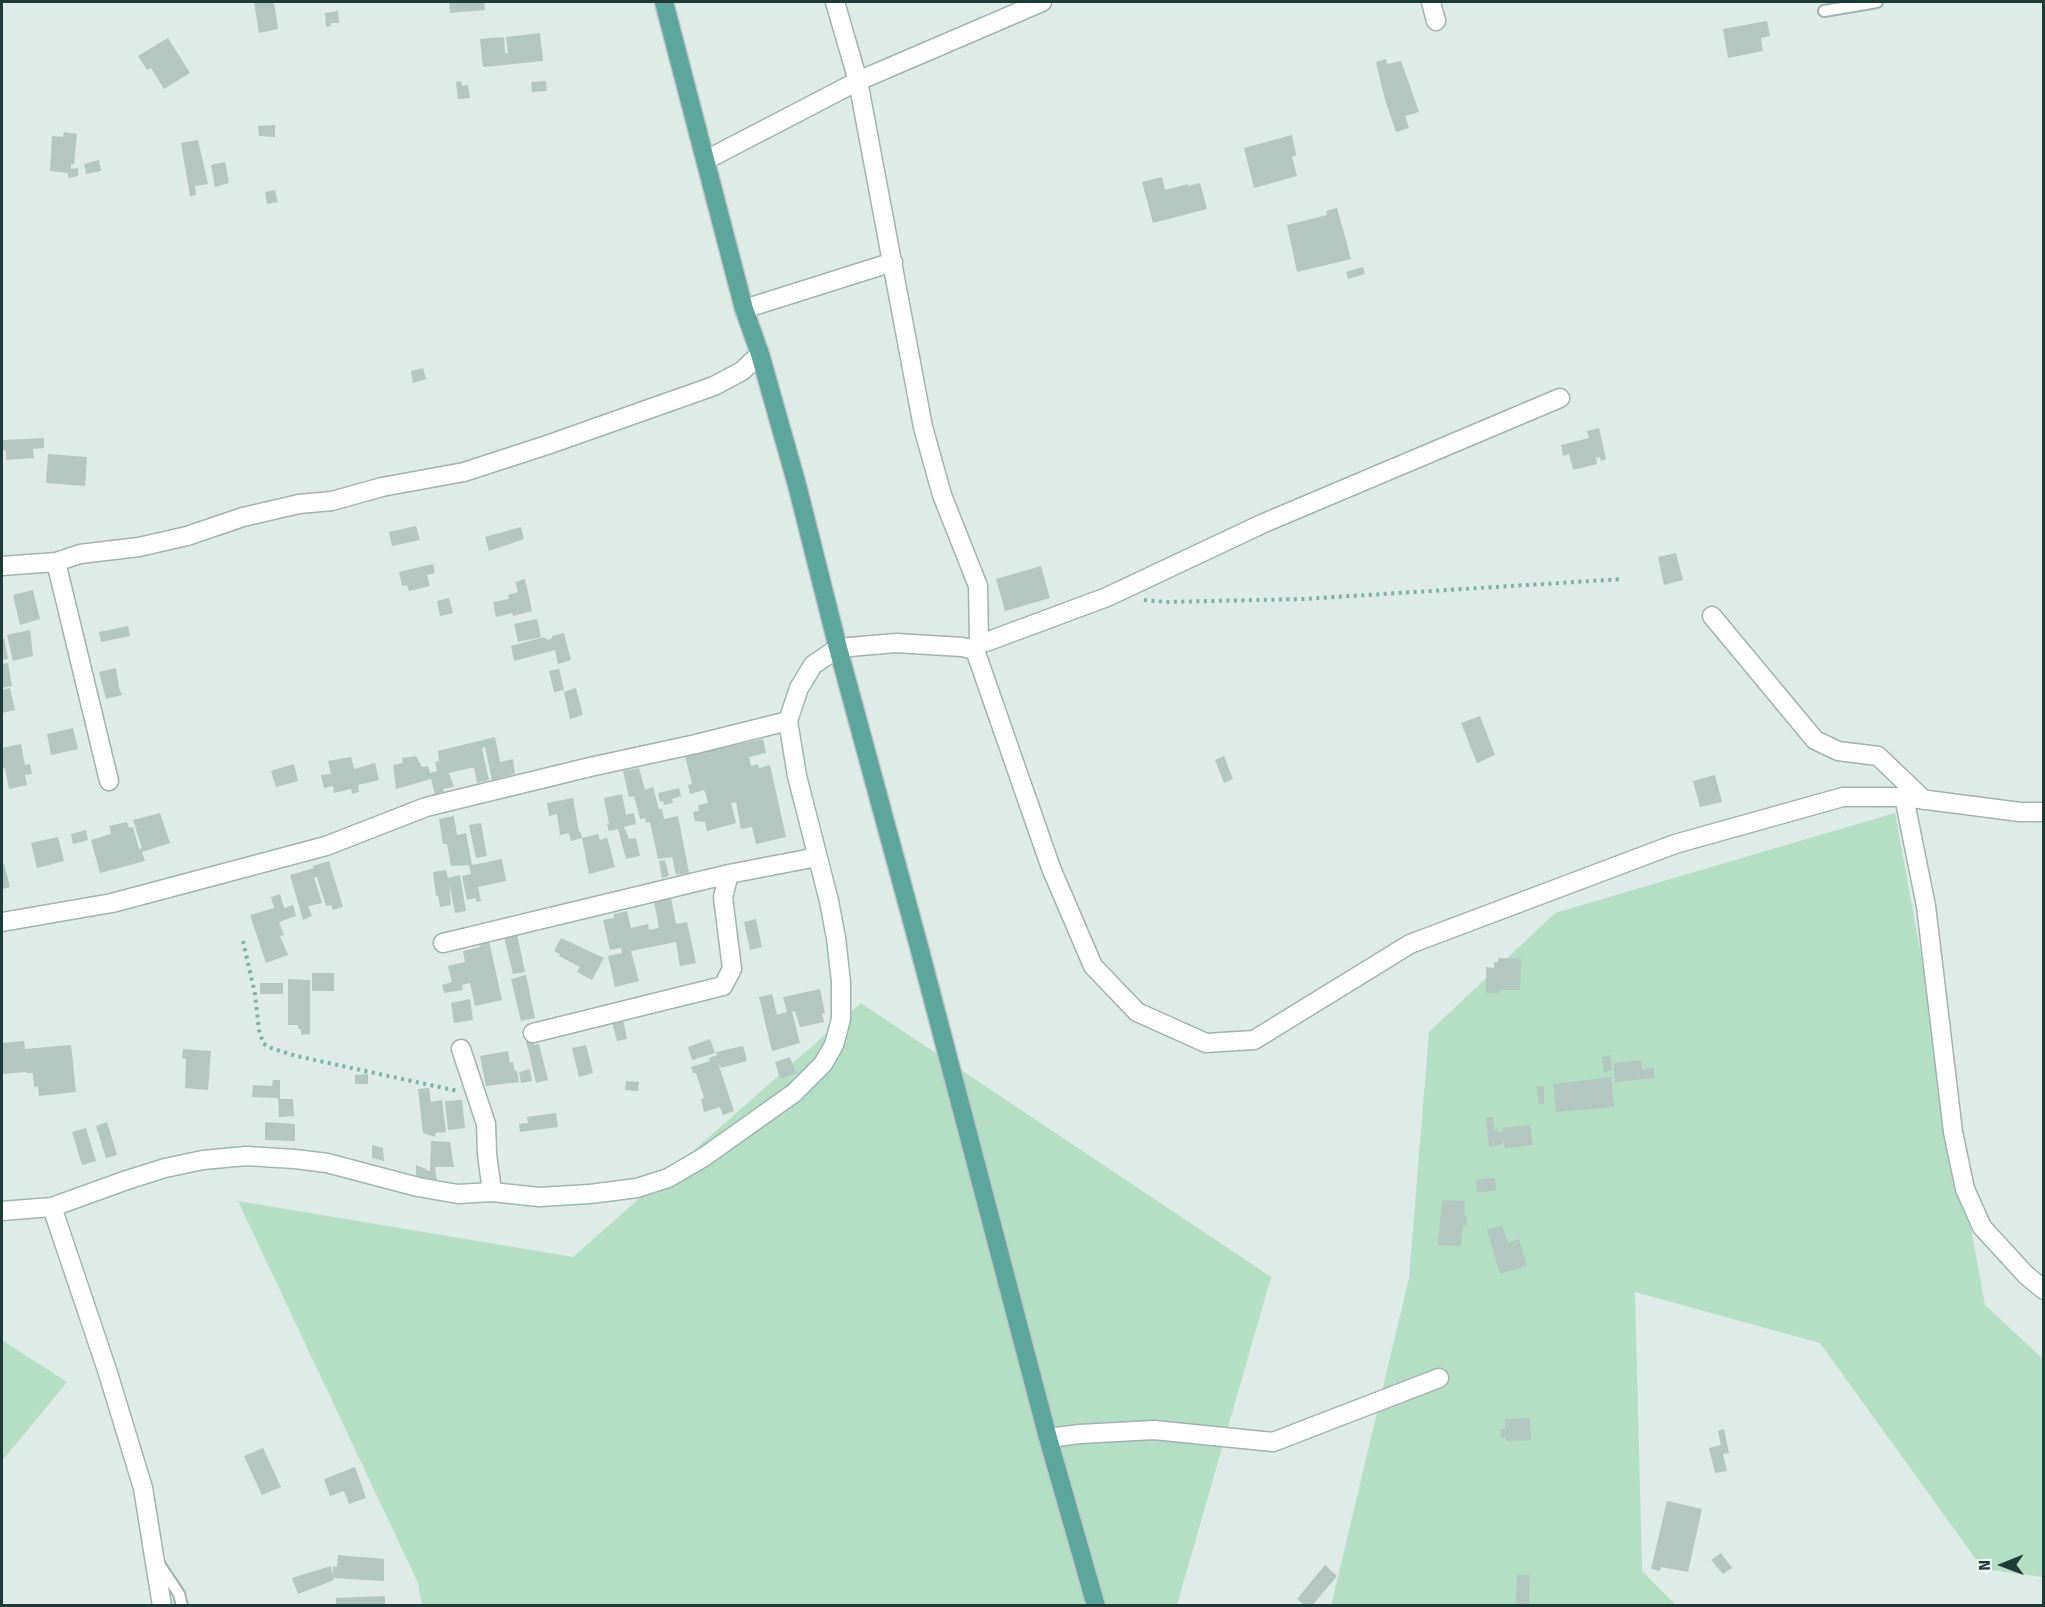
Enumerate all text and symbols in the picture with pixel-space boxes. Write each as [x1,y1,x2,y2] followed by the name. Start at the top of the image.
[1973,1535,2033,1595] north arrow
[1975,1560,1994,1571] text: N

